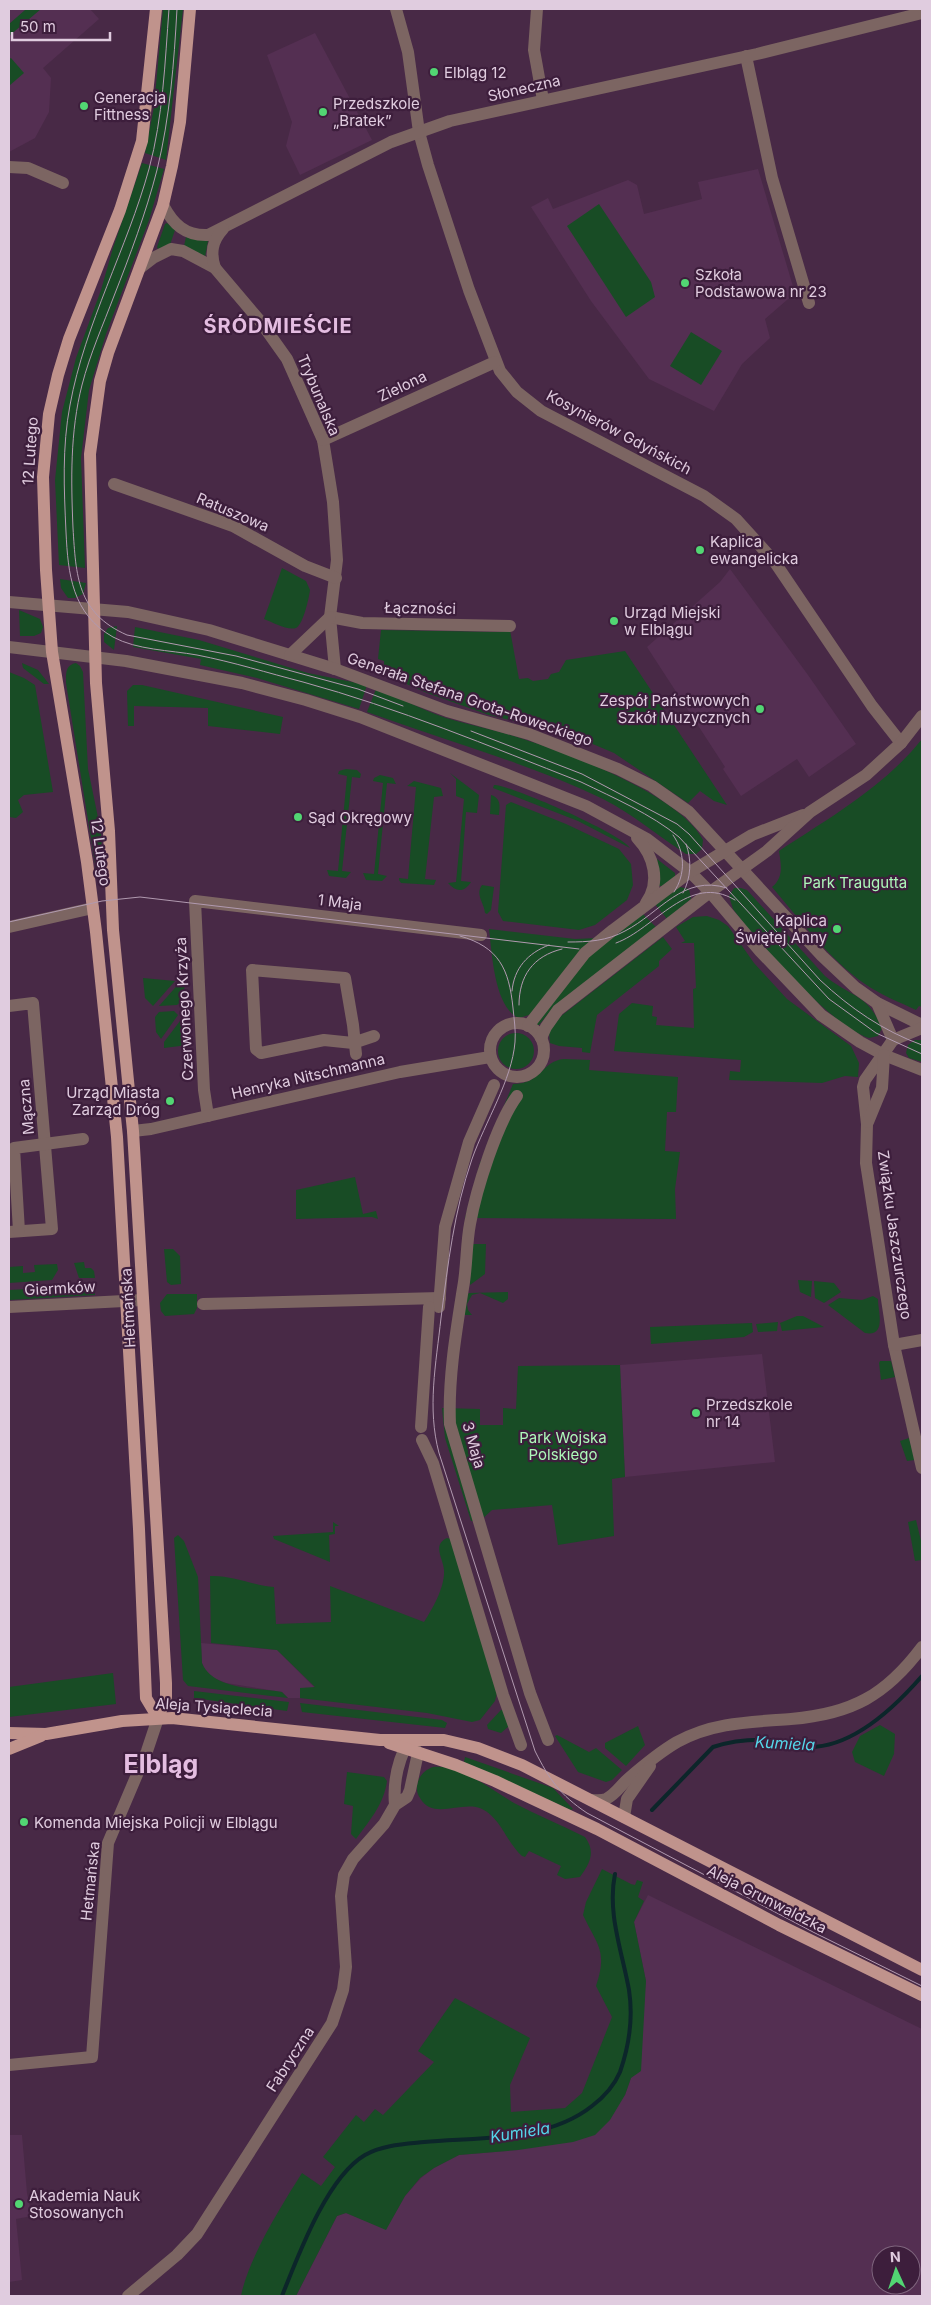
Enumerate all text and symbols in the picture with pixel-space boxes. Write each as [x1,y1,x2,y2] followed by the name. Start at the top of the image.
[12,10,110,42] scale bar
[20,17,56,36] text: 50 m
[444,63,507,82] place label: Elbląg 12
[428,66,440,78] marker: Elbląg 12
[486,70,562,106] street label: Słoneczna
[94,88,166,124] place label: Generacja Fittness
[333,94,420,130] place label: Przedszkole „Bratek”
[78,100,90,112] marker: Generacja Fittness
[317,106,329,118] marker: Przedszkole „Bratek”
[695,265,827,301] place label: Szkoła Podstawowa nr 23
[679,277,691,289] marker: Szkoła Podstawowa nr 23
[203,313,353,338] district label: ŚRÓDMIEŚCIE
[293,351,345,439] street label: Trybunalska
[375,366,429,406] street label: Zielona
[543,386,695,478] street label: Kosynierów Gdyńskich
[18,416,42,486] street label: 12 Lutego
[194,488,272,536] street label: Ratuszowa
[710,532,798,568] place label: Kaplica ewangelicka
[694,544,706,556] marker: Kaplica ewangelicka
[384,598,456,618] street label: Łączności
[624,603,720,639] place label: Urząd Miejski w Elblągu
[608,615,620,627] marker: Urząd Miejski w Elblągu
[345,648,595,750] street label: Generała Stefana Grota-Roweckiego
[599,691,750,727] place label: Zespół Państwowych Szkół Muzycznych
[754,703,766,715] marker: Zespół Państwowych Szkół Muzycznych
[308,808,412,827] place label: Sąd Okręgowy
[292,811,304,823] marker: Sąd Okręgowy
[87,817,115,887] street label: 12 Lutego
[803,873,907,892] park label: Park Traugutta
[317,890,363,914] street label: 1 Maja
[735,911,828,947] place label: Kaplica Świętej Anny
[831,923,843,935] marker: Kaplica Świętej Anny
[171,937,197,1081] street label: Czerwonego Krzyża
[229,1049,387,1103] street label: Henryka Nitschmanna
[14,1078,38,1136] street label: Mączna
[66,1083,160,1119] place label: Urząd Miasta Zarząd Dróg
[164,1095,176,1107] marker: Urząd Miasta Zarząd Dróg
[874,1149,916,1321] street label: Związku Jaszczurczego
[116,1268,140,1348] street label: Hetmańska
[24,1277,96,1299] street label: Giermków
[706,1395,793,1431] place label: Przedszkole nr 14
[690,1407,702,1419] marker: Przedszkole nr 14
[458,1420,490,1470] street label: 3 Maja
[519,1428,607,1464] park label: Park Wojska Polskiego
[155,1693,273,1721] street label: Aleja Tysiąclecia
[754,1731,816,1755] water label: Kumiela
[124,1749,198,1779] district label: Elbląg
[34,1813,278,1832] place label: Komenda Miejska Policji w Elblągu
[18,1816,30,1828] marker: Komenda Miejska Policji w Elblągu
[76,1840,104,1922] street label: Hetmańska
[704,1861,830,1937] street label: Aleja Grunwaldzka
[262,2023,318,2095] street label: Fabryczna
[489,2117,552,2147] water label: Kumiela
[29,2186,141,2222] place label: Akademia Nauk Stosowanych
[13,2198,25,2210] marker: Akademia Nauk Stosowanych
[871,2245,921,2295] north arrow
[890,2248,901,2265] text: N

